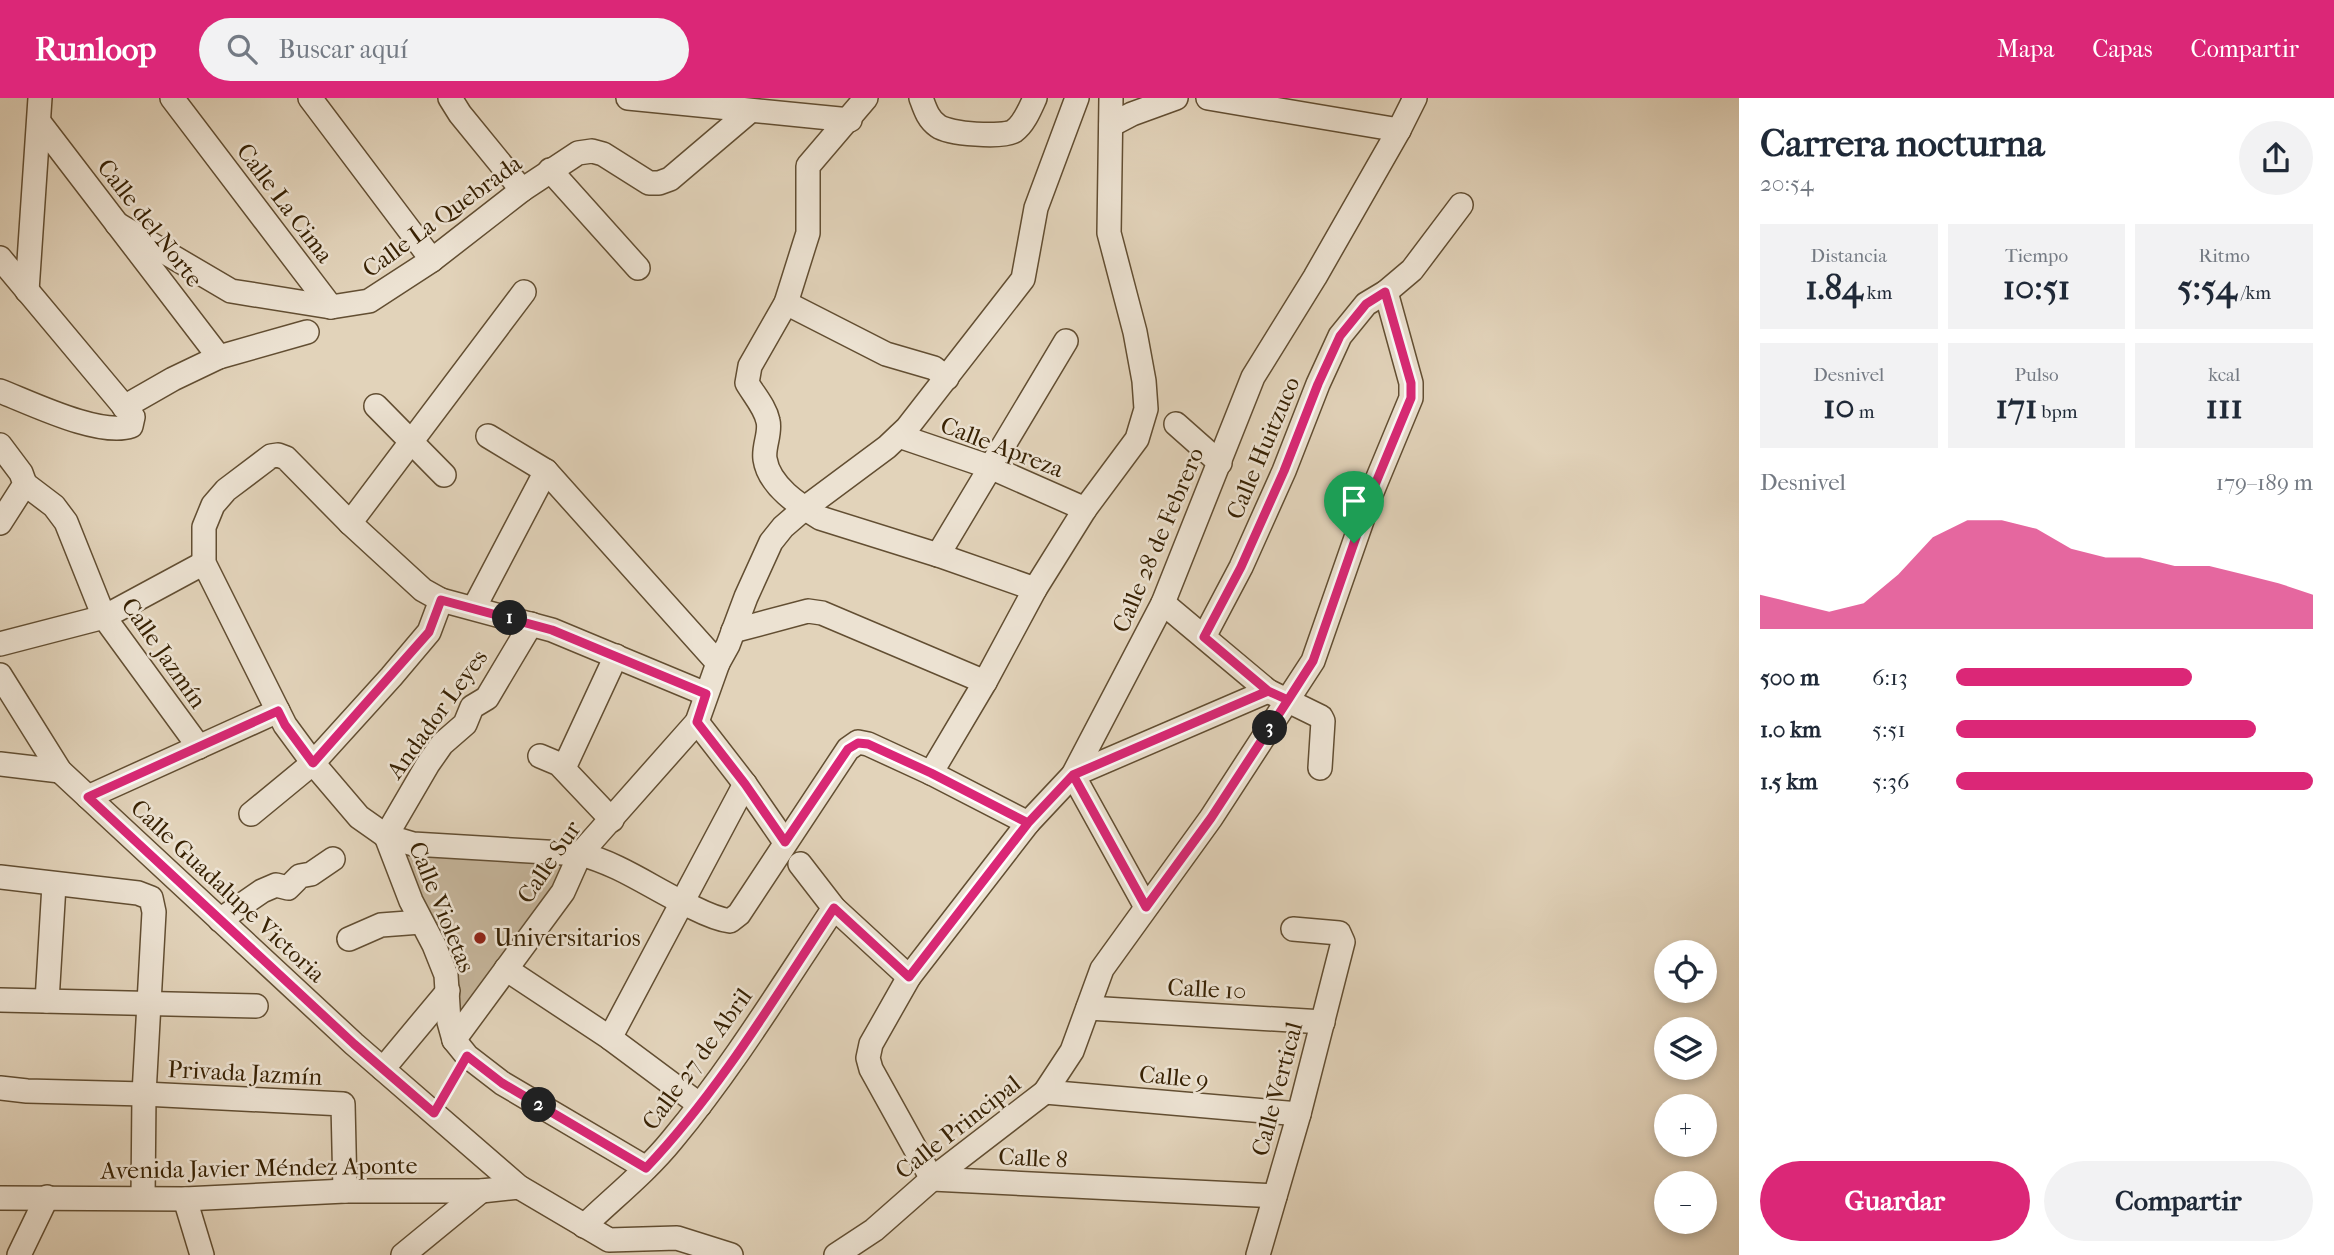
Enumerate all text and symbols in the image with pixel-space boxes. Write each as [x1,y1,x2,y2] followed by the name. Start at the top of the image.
[199,18,689,81] search box
[35,30,157,69] text: Runloop
[223,30,261,68] icon: search
[279,34,408,65] text: Buscar aquí
[1997,35,2054,63] text: Mapa
[2092,35,2153,63] text: Capas
[2191,35,2299,63] text: Compartir
[1760,121,2045,166] text: Carrera nocturna
[2239,121,2313,195] button: share
[231,138,340,269] street label: Calle La Cima
[357,148,528,283] street label: Calle La Quebrada
[91,153,209,293] street label: Calle del Norte
[1760,170,1814,197] text: 20:54
[1811,245,1887,267] text: Distancia
[2005,245,2068,267] text: Tiempo
[2198,245,2250,267] text: Ritmo
[1805,267,1863,308] text: 1.84
[2003,267,2070,308] text: 10:51
[2177,267,2237,308] text: 5:54
[1863,282,1892,304] text: km
[2237,282,2271,304] text: /km
[1813,364,1884,386] text: Desnivel
[2014,364,2059,386] text: Pulso
[2208,364,2240,386] text: kcal
[1220,373,1306,523] street label: Calle Huitzuco
[1823,386,1855,427] text: 10
[1996,386,2037,427] text: 171
[2205,386,2243,427] text: 111
[1855,401,1875,423] text: m
[2037,401,2077,423] text: bpm
[937,411,1068,484] street label: Calle Apreza
[1106,443,1210,637] street label: Calle 28 de Febrero
[1760,469,1846,496] text: Desnivel
[2216,469,2313,496] text: 179–189 m
[1324,471,1384,543] pin
[1335,482,1373,520] icon: arrive
[116,592,212,714] street label: Calle Jazmín
[492,601,528,636] pin: 1
[506,606,513,628] text: 1
[380,644,493,785] street label: Andador Leyes
[1760,664,1819,691] text: 500 m
[1872,664,1908,691] text: 6:13
[1252,710,1288,746] pin: 3
[1266,716,1273,738] text: 3
[1760,716,1821,743] text: 1.0 km
[1872,716,1906,743] text: 5:51
[1760,768,1818,795] text: 1.5 km
[1872,768,1909,795] text: 5:36
[125,794,332,989] street label: Calle Guadalupe Victoria
[511,815,587,909] street label: Calle Sur
[403,837,481,977] street label: Calle Violetas
[494,924,641,952] place label: Universitarios
[472,930,488,946] marker: Universitarios
[1654,940,1717,1234] map controls
[1654,940,1717,1003] button: locate
[1167,973,1247,1005] street label: Calle 10
[636,982,758,1135] street label: Calle 27 de Abril
[1654,1017,1717,1080] button: layers
[1246,1019,1308,1159] street label: Calle Vertical
[167,1055,323,1091] street label: Privada Jazmín
[1138,1060,1210,1094] street label: Calle 9
[890,1069,1027,1185] street label: Calle Principal
[522,1088,556,1122] pin: 2
[534,1093,543,1115] text: 2
[1654,1094,1717,1157] button: +
[998,1142,1068,1174] street label: Calle 8
[99,1151,418,1185] street label: Avenida Javier Méndez Aponte
[1760,1161,2030,1241] button: Guardar
[2044,1161,2313,1241] button: Compartir
[1654,1171,1717,1234] button: −

